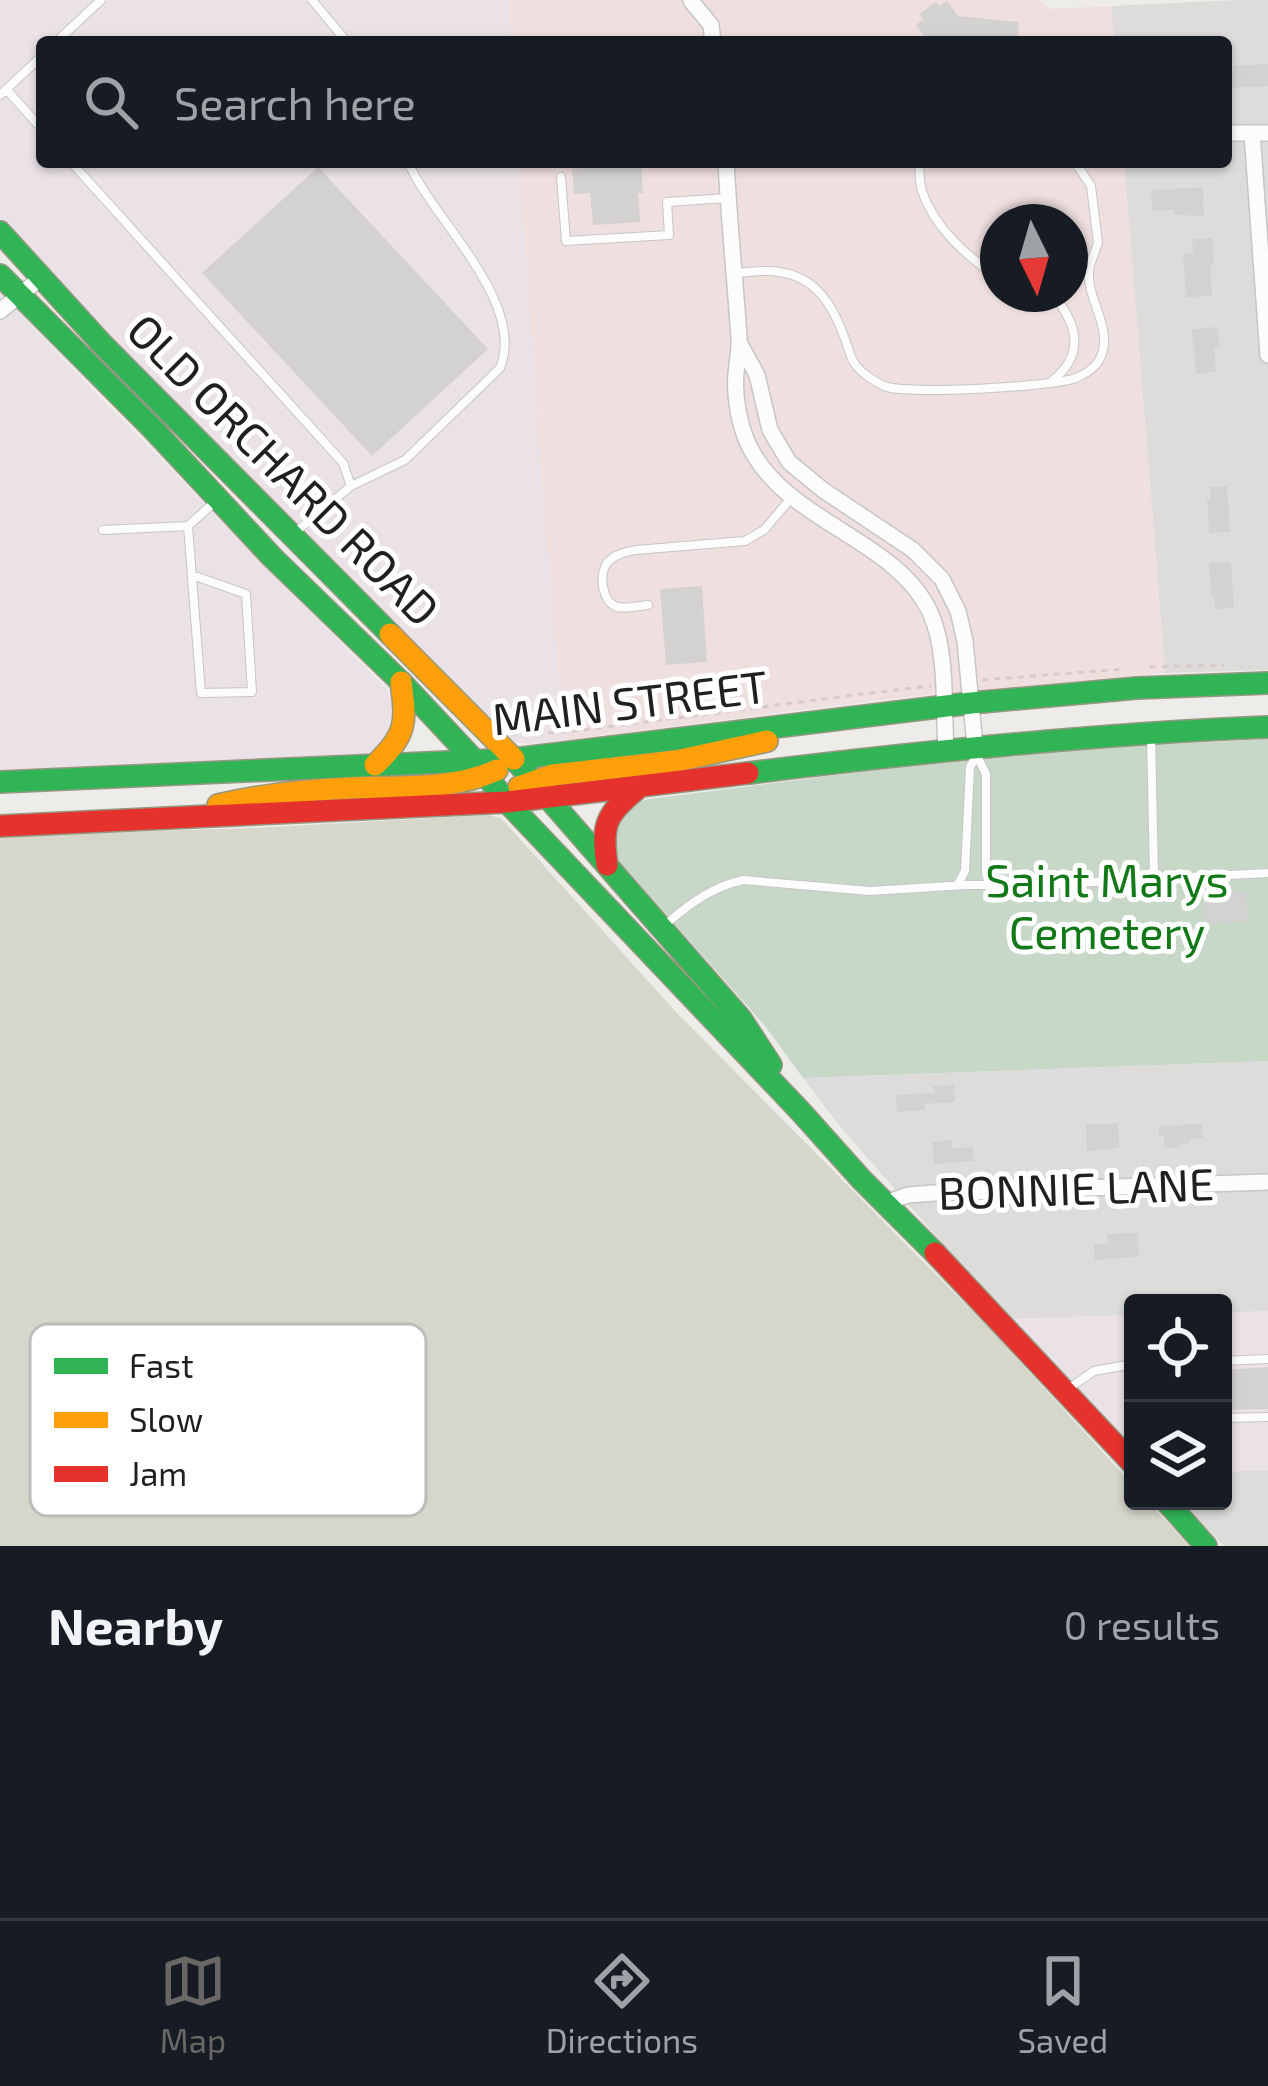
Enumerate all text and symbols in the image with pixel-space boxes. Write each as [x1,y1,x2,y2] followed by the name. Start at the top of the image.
[36,36,1232,168] search box
[78,69,144,135] icon: search
[174,75,416,129] text: Search here
[980,204,1088,312] north arrow
[118,302,451,635] street label: OLD ORCHARD ROAD
[489,657,770,745] street label: MAIN STREET
[985,852,1229,958] park label: Saint Marys Cemetery
[937,1155,1215,1219] street label: BONNIE LANE
[1124,1294,1232,1510] map controls
[1124,1294,1232,1402] button: locate
[30,1324,426,1516] legend
[129,1345,193,1385] text: Fast
[129,1399,203,1439] text: Slow
[1124,1402,1232,1510] button: layers
[129,1453,187,1493] text: Jam
[48,1594,223,1655] text: Nearby
[1064,1601,1220,1648] text: 0 results
[160,1948,226,2060] tab: Map
[546,1948,698,2060] tab: Directions
[1018,1948,1108,2060] tab: Saved

